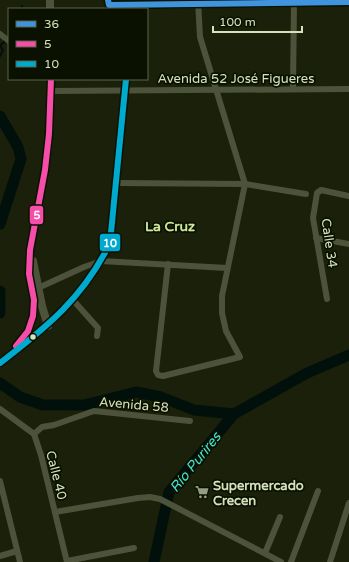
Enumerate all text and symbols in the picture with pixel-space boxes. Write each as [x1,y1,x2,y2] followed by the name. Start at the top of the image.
[8,8,148,80] legend
[213,8,302,34] scale bar
[219,15,256,29] text: 100 m
[44,17,59,31] text: 36
[44,37,52,51] text: 5
[44,57,60,71] text: 10
[158,71,314,87] street label: Avenida 52 José Figueres
[29,205,44,225] line badge: 5
[34,209,41,222] text: 5
[318,217,340,269] street label: Calle 34
[145,218,195,235] district label: La Cruz
[99,233,121,252] line badge: 10
[103,237,117,250] text: 10
[28,332,38,342] unlabelled marker
[98,394,169,416] street label: Avenida 58
[166,428,225,496] water label: Río Purires
[42,449,70,501] street label: Calle 40
[213,478,304,509] place label: Supermercado Crecen
[194,484,210,500] supermarket icon: Supermercado Crecen

